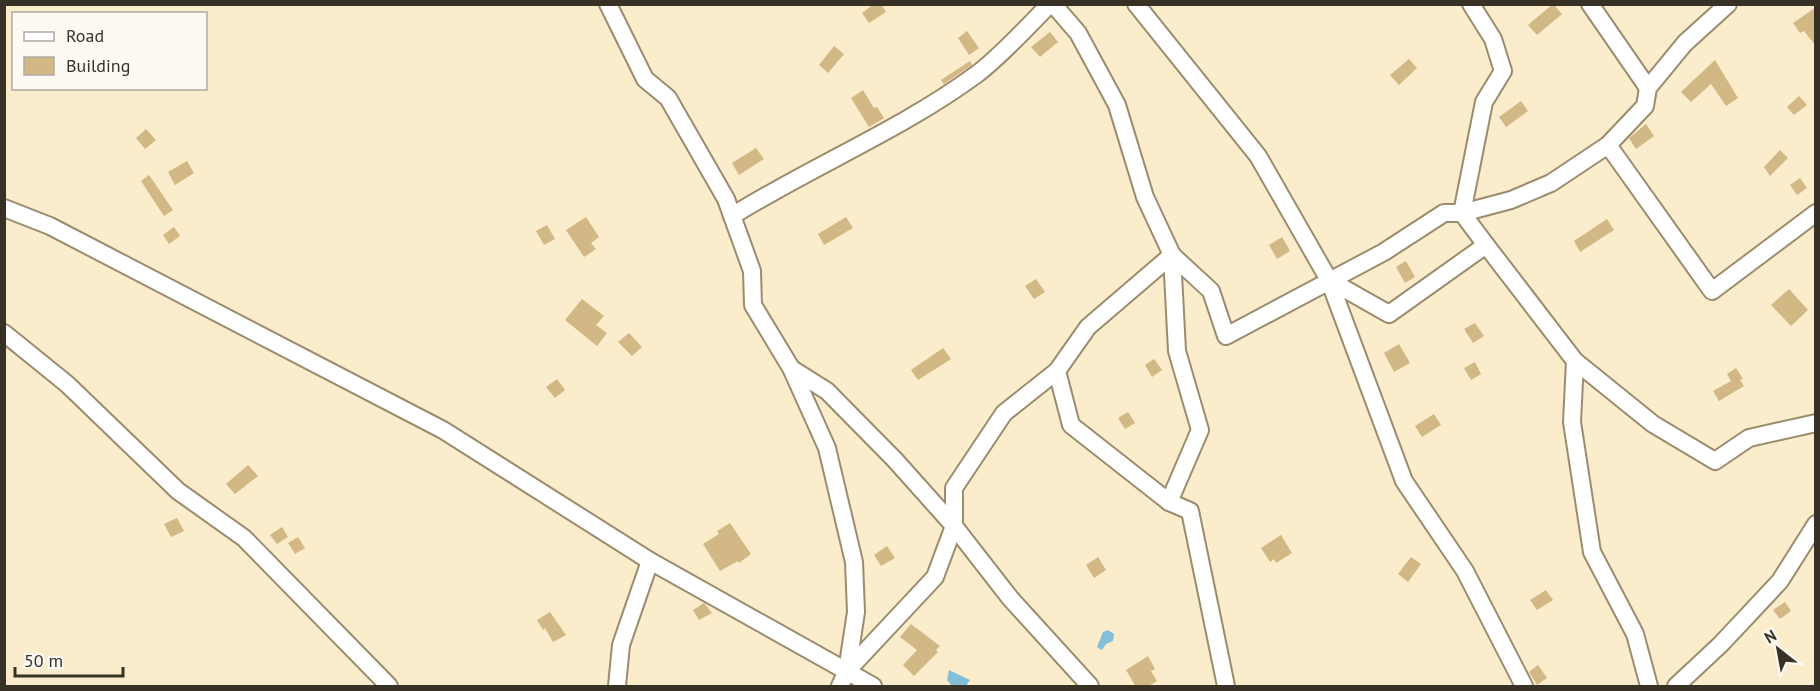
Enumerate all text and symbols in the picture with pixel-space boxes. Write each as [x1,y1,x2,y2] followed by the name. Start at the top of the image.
[12,12,207,90] legend
[66,24,104,47] text: Road
[66,54,130,77] text: Building
[1748,619,1808,679] north arrow
[1761,625,1780,647] text: N
[15,640,123,678] scale bar
[24,649,63,672] text: 50 m

